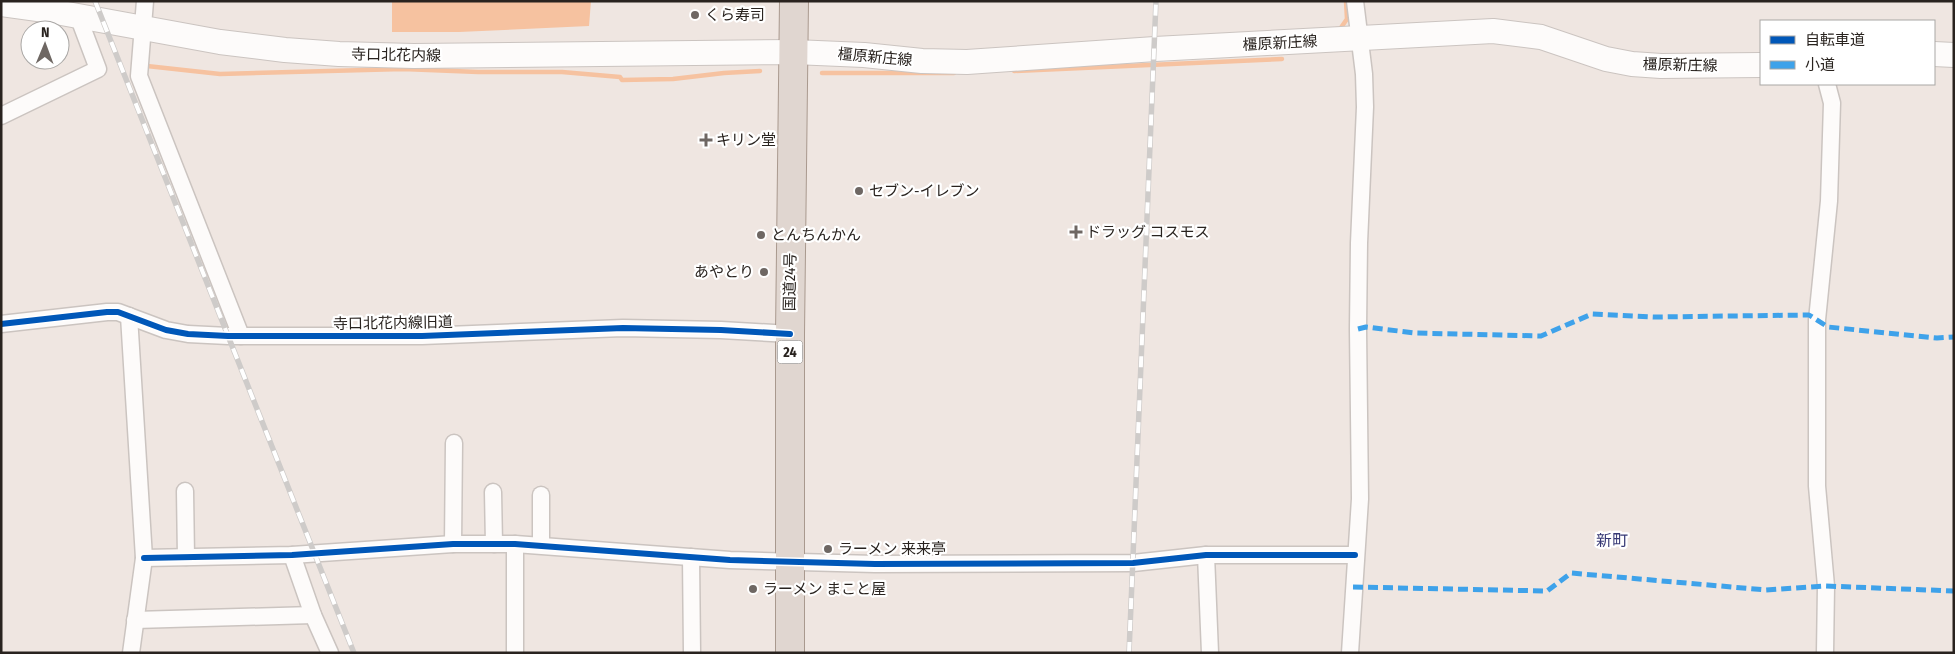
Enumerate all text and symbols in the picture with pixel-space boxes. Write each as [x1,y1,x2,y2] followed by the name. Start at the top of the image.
[705,6,765,24] place label: くら寿司
[689,9,701,21] marker: くら寿司
[20,20,70,70] north arrow
[1760,20,1935,85] legend
[41,24,50,41] text: N
[1805,31,1865,49] text: 自転車道
[1242,32,1318,54] street label: 橿原新庄線
[351,45,441,65] street label: 寺口北花内線
[837,45,913,69] street label: 橿原新庄線
[1642,55,1718,75] street label: 橿原新庄線
[1805,56,1835,74] text: 小道
[716,131,776,149] place label: キリン堂
[700,134,712,146] marker: キリン堂
[869,182,980,200] place label: セブン-イレブン
[853,185,865,197] marker: セブン-イレブン
[1086,223,1210,241] place label: ドラッグ コスモス
[771,226,861,244] place label: とんちんかん
[1070,226,1082,238] marker: ドラッグ コスモス
[755,229,767,241] marker: とんちんかん
[780,253,800,311] street label: 国道24号
[694,263,754,281] place label: あやとり
[758,266,770,278] marker: あやとり
[333,313,453,333] street label: 寺口北花内線旧道
[778,341,802,364] road number: 24
[1596,531,1628,550] district label: 新町
[838,540,946,558] place label: ラーメン 来来亭
[822,543,834,555] marker: ラーメン 来来亭
[763,580,886,598] place label: ラーメン まこと屋
[747,583,759,595] marker: ラーメン まこと屋

